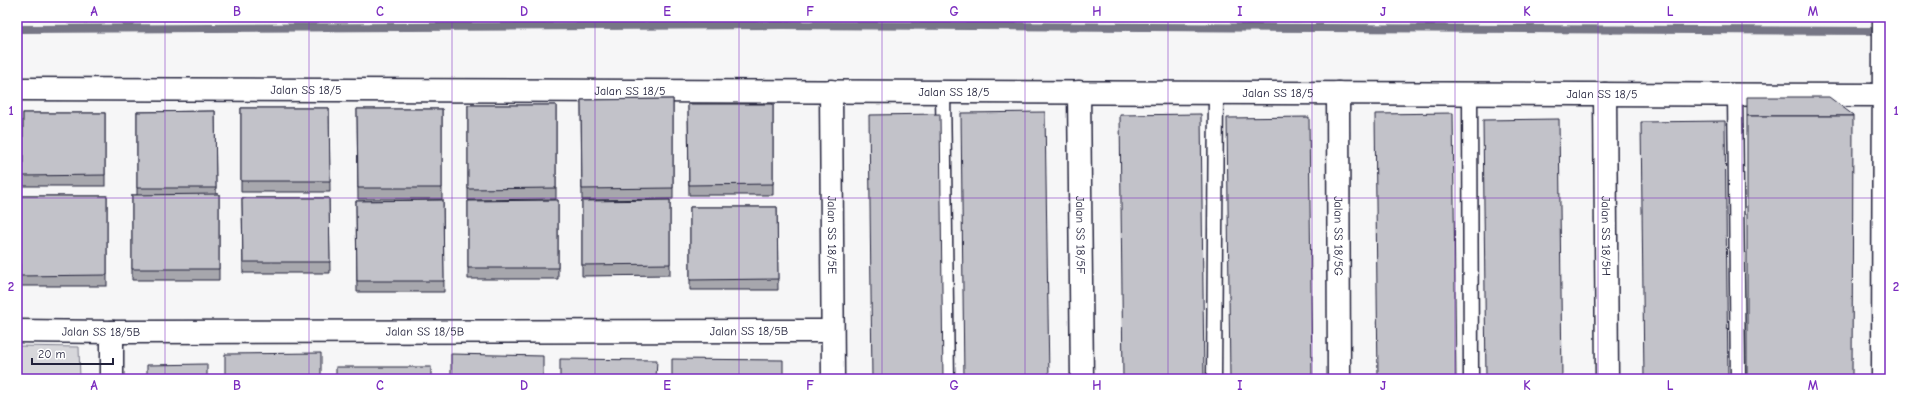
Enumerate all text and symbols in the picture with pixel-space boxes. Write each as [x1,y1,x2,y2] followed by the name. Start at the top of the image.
[90,4,98,19] text: A
[233,4,241,19] text: B
[376,4,384,19] text: C
[520,4,528,19] text: D
[663,4,671,19] text: E
[806,4,814,19] text: F
[949,4,959,19] text: G
[1092,4,1102,19] text: H
[1237,4,1243,19] text: I
[1380,4,1386,19] text: J
[1523,4,1531,19] text: K
[1667,4,1674,19] text: L
[1808,4,1819,19] text: M
[270,83,342,97] street label: Jalan SS 18/5
[594,84,666,98] street label: Jalan SS 18/5
[918,85,990,99] street label: Jalan SS 18/5
[1242,86,1314,100] street label: Jalan SS 18/5
[1566,87,1638,101] street label: Jalan SS 18/5
[8,103,14,118] text: 1
[1893,103,1899,118] text: 1
[825,196,839,274] street label: Jalan SS 18/5E
[1073,196,1088,274] street label: Jalan SS 18/5F
[1331,196,1346,276] street label: Jalan SS 18/5G
[1599,196,1613,276] street label: Jalan SS 18/5H
[8,279,14,294] text: 2
[1893,279,1899,294] text: 2
[62,324,140,339] street label: Jalan SS 18/5B
[710,324,788,338] street label: Jalan SS 18/5B
[386,325,464,339] street label: Jalan SS 18/5B
[32,340,113,366] scale bar
[38,347,66,361] text: 20 m
[90,378,98,393] text: A
[233,378,241,393] text: B
[376,378,384,393] text: C
[520,378,528,393] text: D
[663,378,671,393] text: E
[806,378,814,393] text: F
[949,378,959,393] text: G
[1092,378,1102,393] text: H
[1237,378,1243,393] text: I
[1380,378,1386,393] text: J
[1523,378,1531,393] text: K
[1667,378,1674,393] text: L
[1808,378,1819,393] text: M

